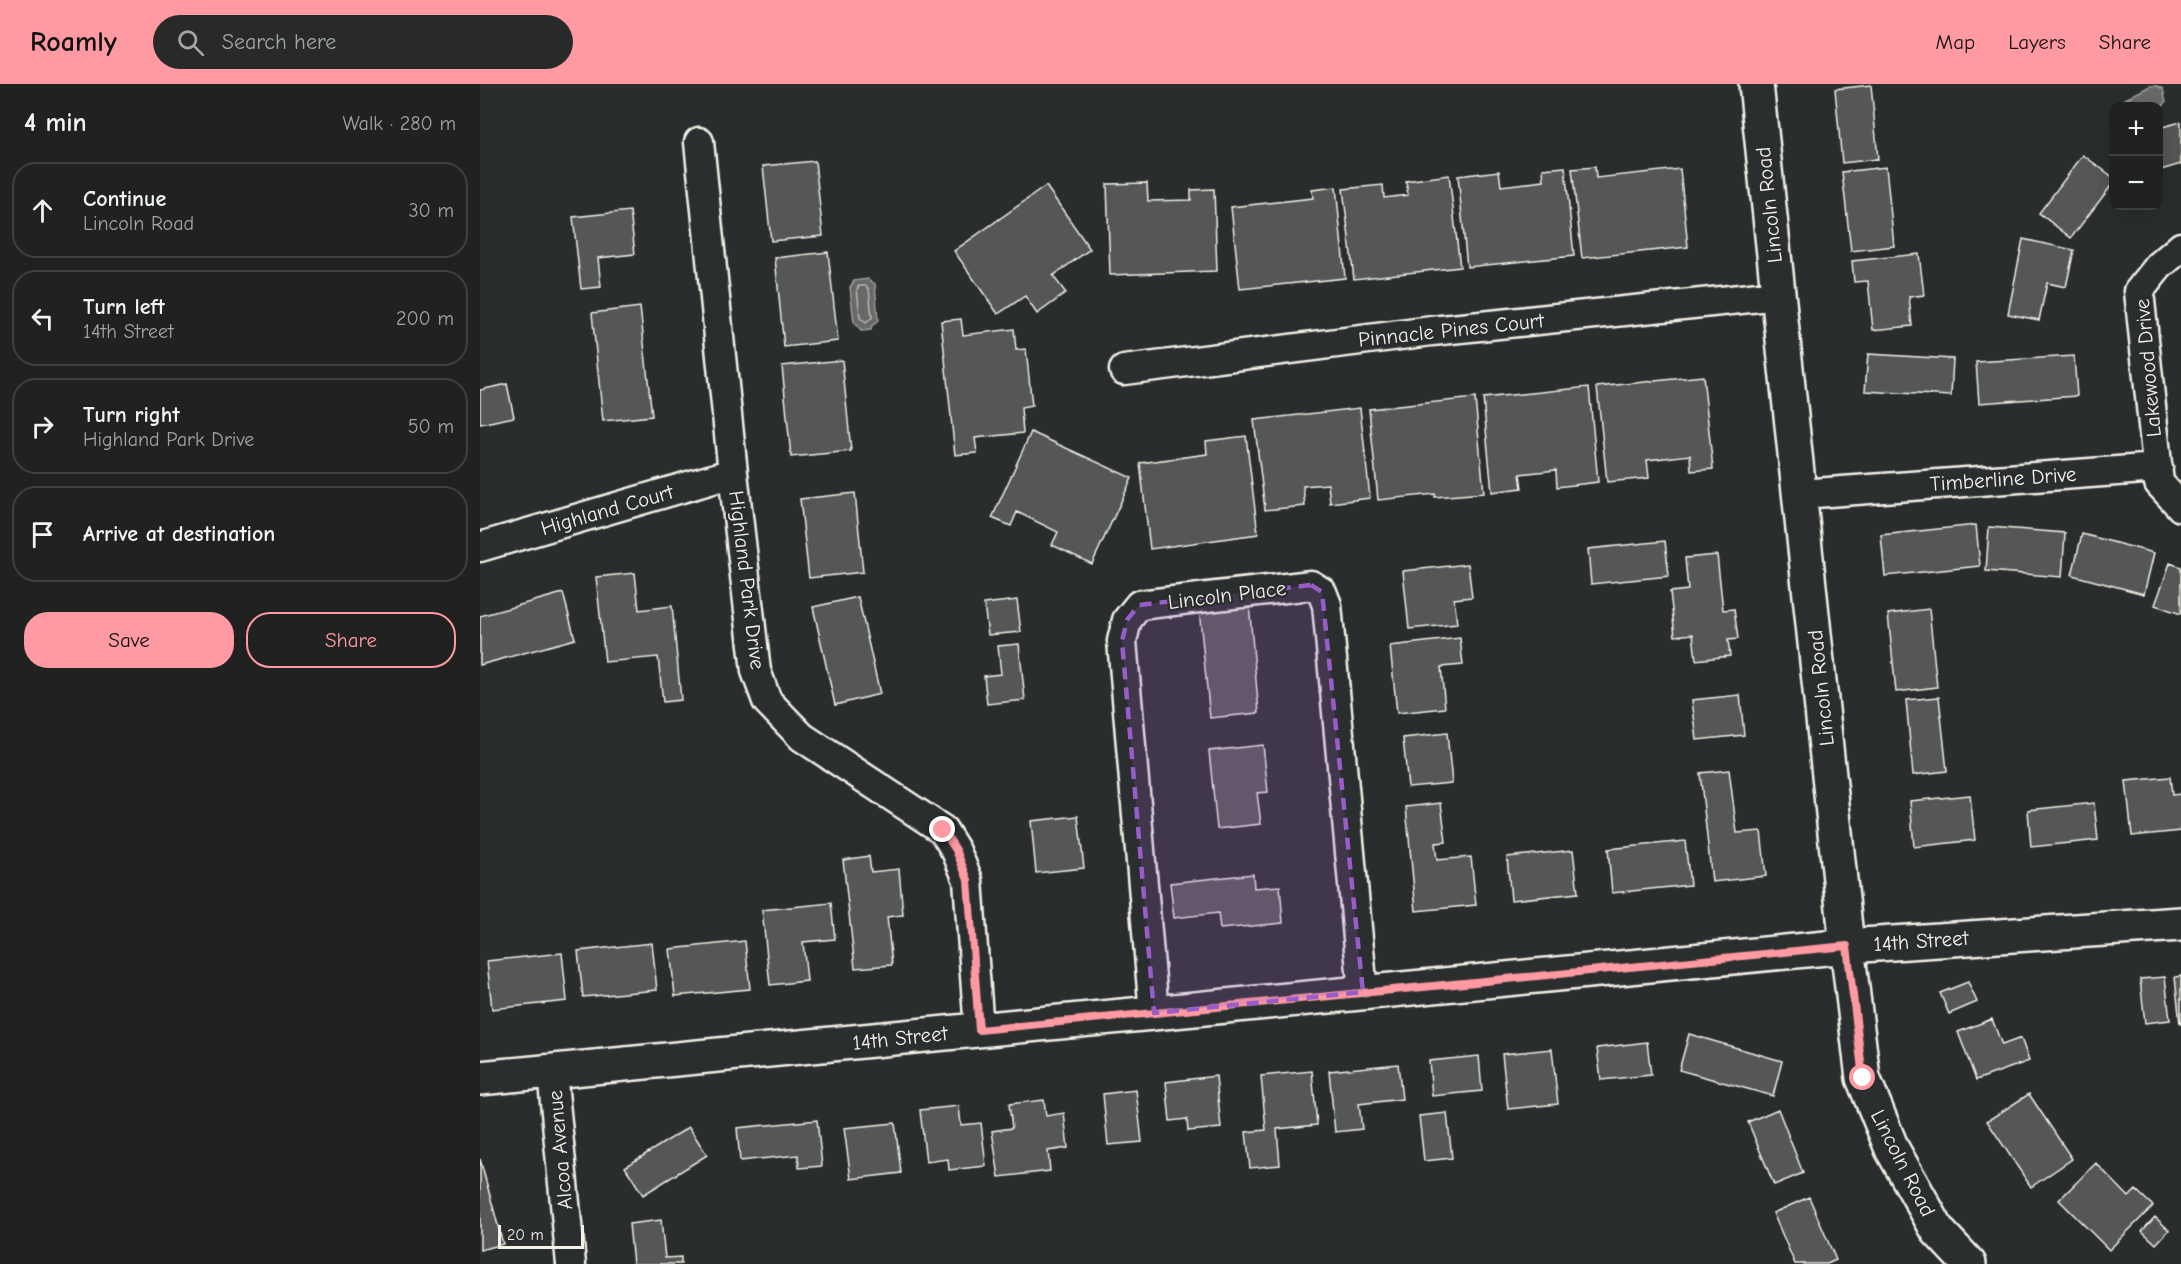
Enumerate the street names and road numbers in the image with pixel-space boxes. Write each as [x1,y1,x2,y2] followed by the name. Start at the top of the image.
[1751,146,1787,264] street label: Lincoln Road
[2130,298,2166,438] street label: Lakewood Drive
[1357,308,1546,352] street label: Pinnacle Pines Court
[1929,462,2077,496] street label: Timberline Drive
[538,479,677,540] street label: Highland Court
[724,489,770,671] street label: Highland Park Drive
[1166,576,1288,614] street label: Lincoln Place
[1803,629,1839,747] street label: Lincoln Road
[1873,926,1970,956] street label: 14th Street
[851,1021,950,1055] street label: 14th Street
[543,1089,577,1211] street label: Alcoa Avenue
[1866,1106,1940,1220] street label: Lincoln Road

